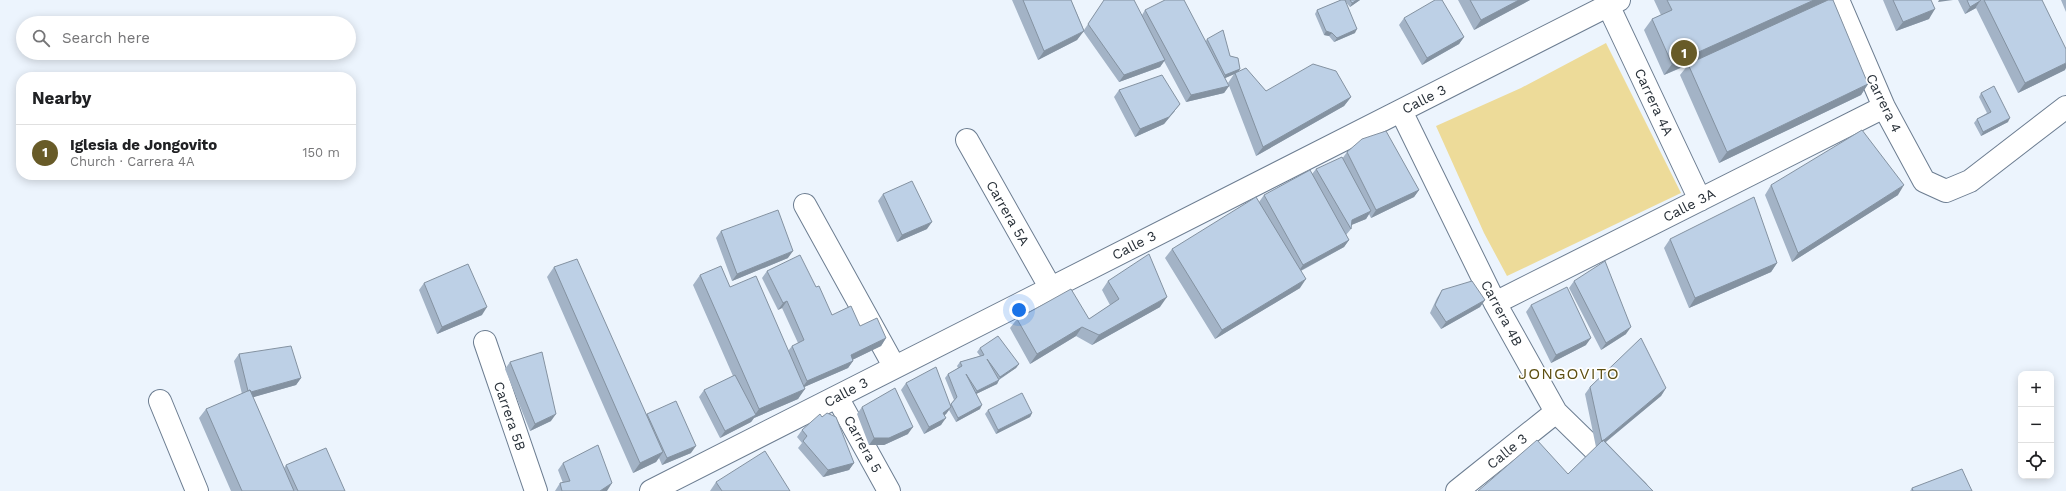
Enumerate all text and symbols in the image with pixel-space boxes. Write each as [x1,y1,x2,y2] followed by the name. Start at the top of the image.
[16,16,356,60] search box
[30,27,52,49] icon: search
[62,29,150,47] text: Search here
[1671,38,1697,68] pin: 1
[1631,66,1677,138] street label: Carrera 4A
[1863,71,1905,135] street label: Carrera 4
[1399,81,1449,117] street label: Calle 3
[32,88,91,108] text: Nearby
[70,136,217,154] text: Iglesia de Jongovito
[42,145,48,160] text: 1
[302,145,340,160] text: 150 m
[70,154,195,169] text: Church · Carrera 4A
[983,178,1033,248] street label: Carrera 5A
[1660,185,1718,225] street label: Calle 3A
[1109,227,1159,263] street label: Calle 3
[1478,277,1526,349] street label: Carrera 4B
[1009,300,1029,320] your location
[1518,364,1620,383] district label: JONGOVITO
[2018,371,2054,479] map controls
[2018,371,2054,407] button: +
[821,374,871,410] street label: Calle 3
[491,379,529,453] street label: Carrera 5B
[2018,407,2054,443] button: −
[841,413,885,475] street label: Carrera 5
[1484,430,1530,472] street label: Calle 3
[2018,443,2054,479] button: locate

